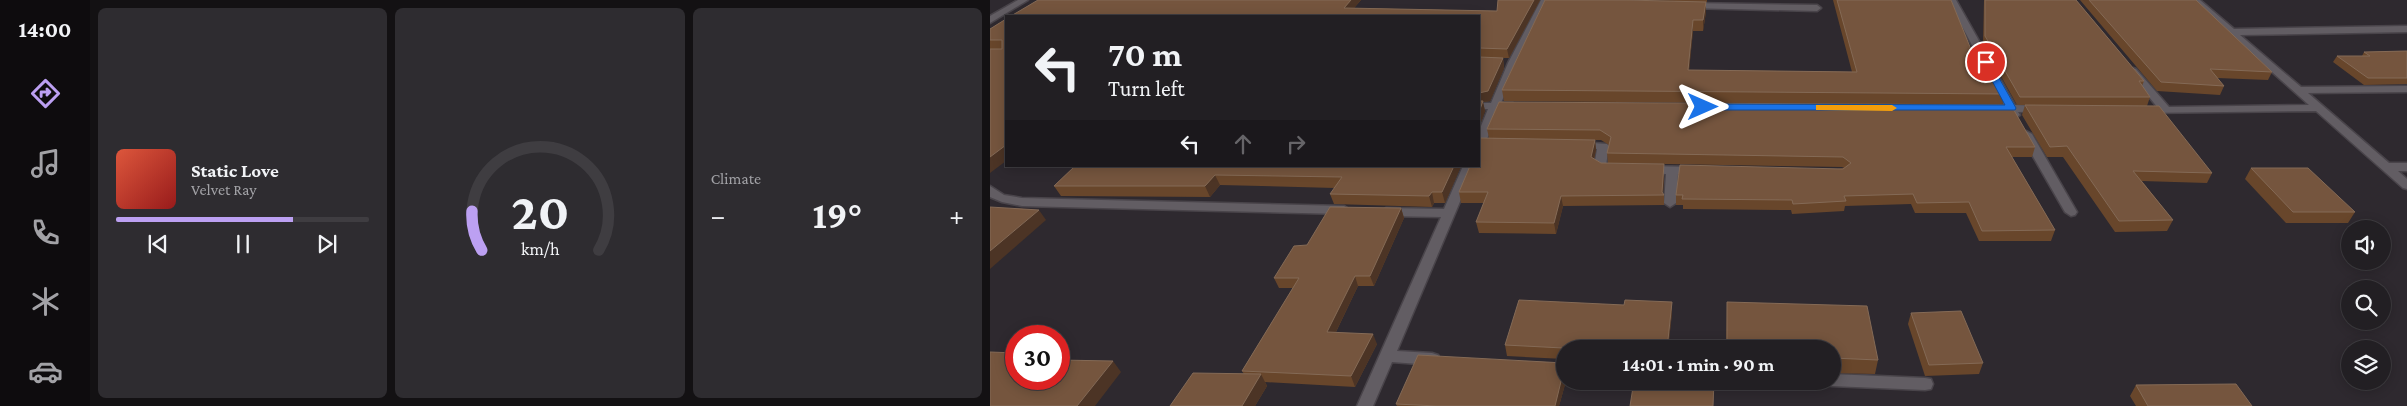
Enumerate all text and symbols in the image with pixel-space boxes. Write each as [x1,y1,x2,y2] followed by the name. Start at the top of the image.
[19,17,71,42] text: 14:00
[1025,35,1090,100] icon: left
[1108,35,1182,74] text: 70 m
[1965,41,2007,83] pin
[1972,48,2000,76] icon: arrive
[28,76,63,111] icon: directions
[1108,76,1185,101] text: Turn left
[1676,80,1728,132] position arrow
[1176,130,1204,158] icon: left
[1229,130,1257,158] icon: ahead
[1282,130,1310,158] icon: right
[28,146,63,181] icon: music
[191,160,279,181] text: Static Love
[711,170,761,187] text: Climate
[191,181,257,198] text: Velvet Ray
[511,182,569,240] text: 20
[812,194,862,236] text: 19°
[711,200,725,231] text: −
[949,200,964,231] text: +
[28,215,63,250] icon: phone
[2341,220,2391,390] map controls
[2341,220,2391,270] button: sound
[144,230,172,258] icon: previous
[229,230,257,258] icon: pause
[313,230,341,258] icon: next
[521,239,560,259] text: km/h
[2341,280,2391,330] button: search
[28,284,63,319] icon: climate
[1005,325,1070,390] speed limit sign: 30
[2341,340,2391,390] button: layers
[28,354,63,389] icon: car
[1623,354,1774,375] text: 14:01 · 1 min · 90 m

